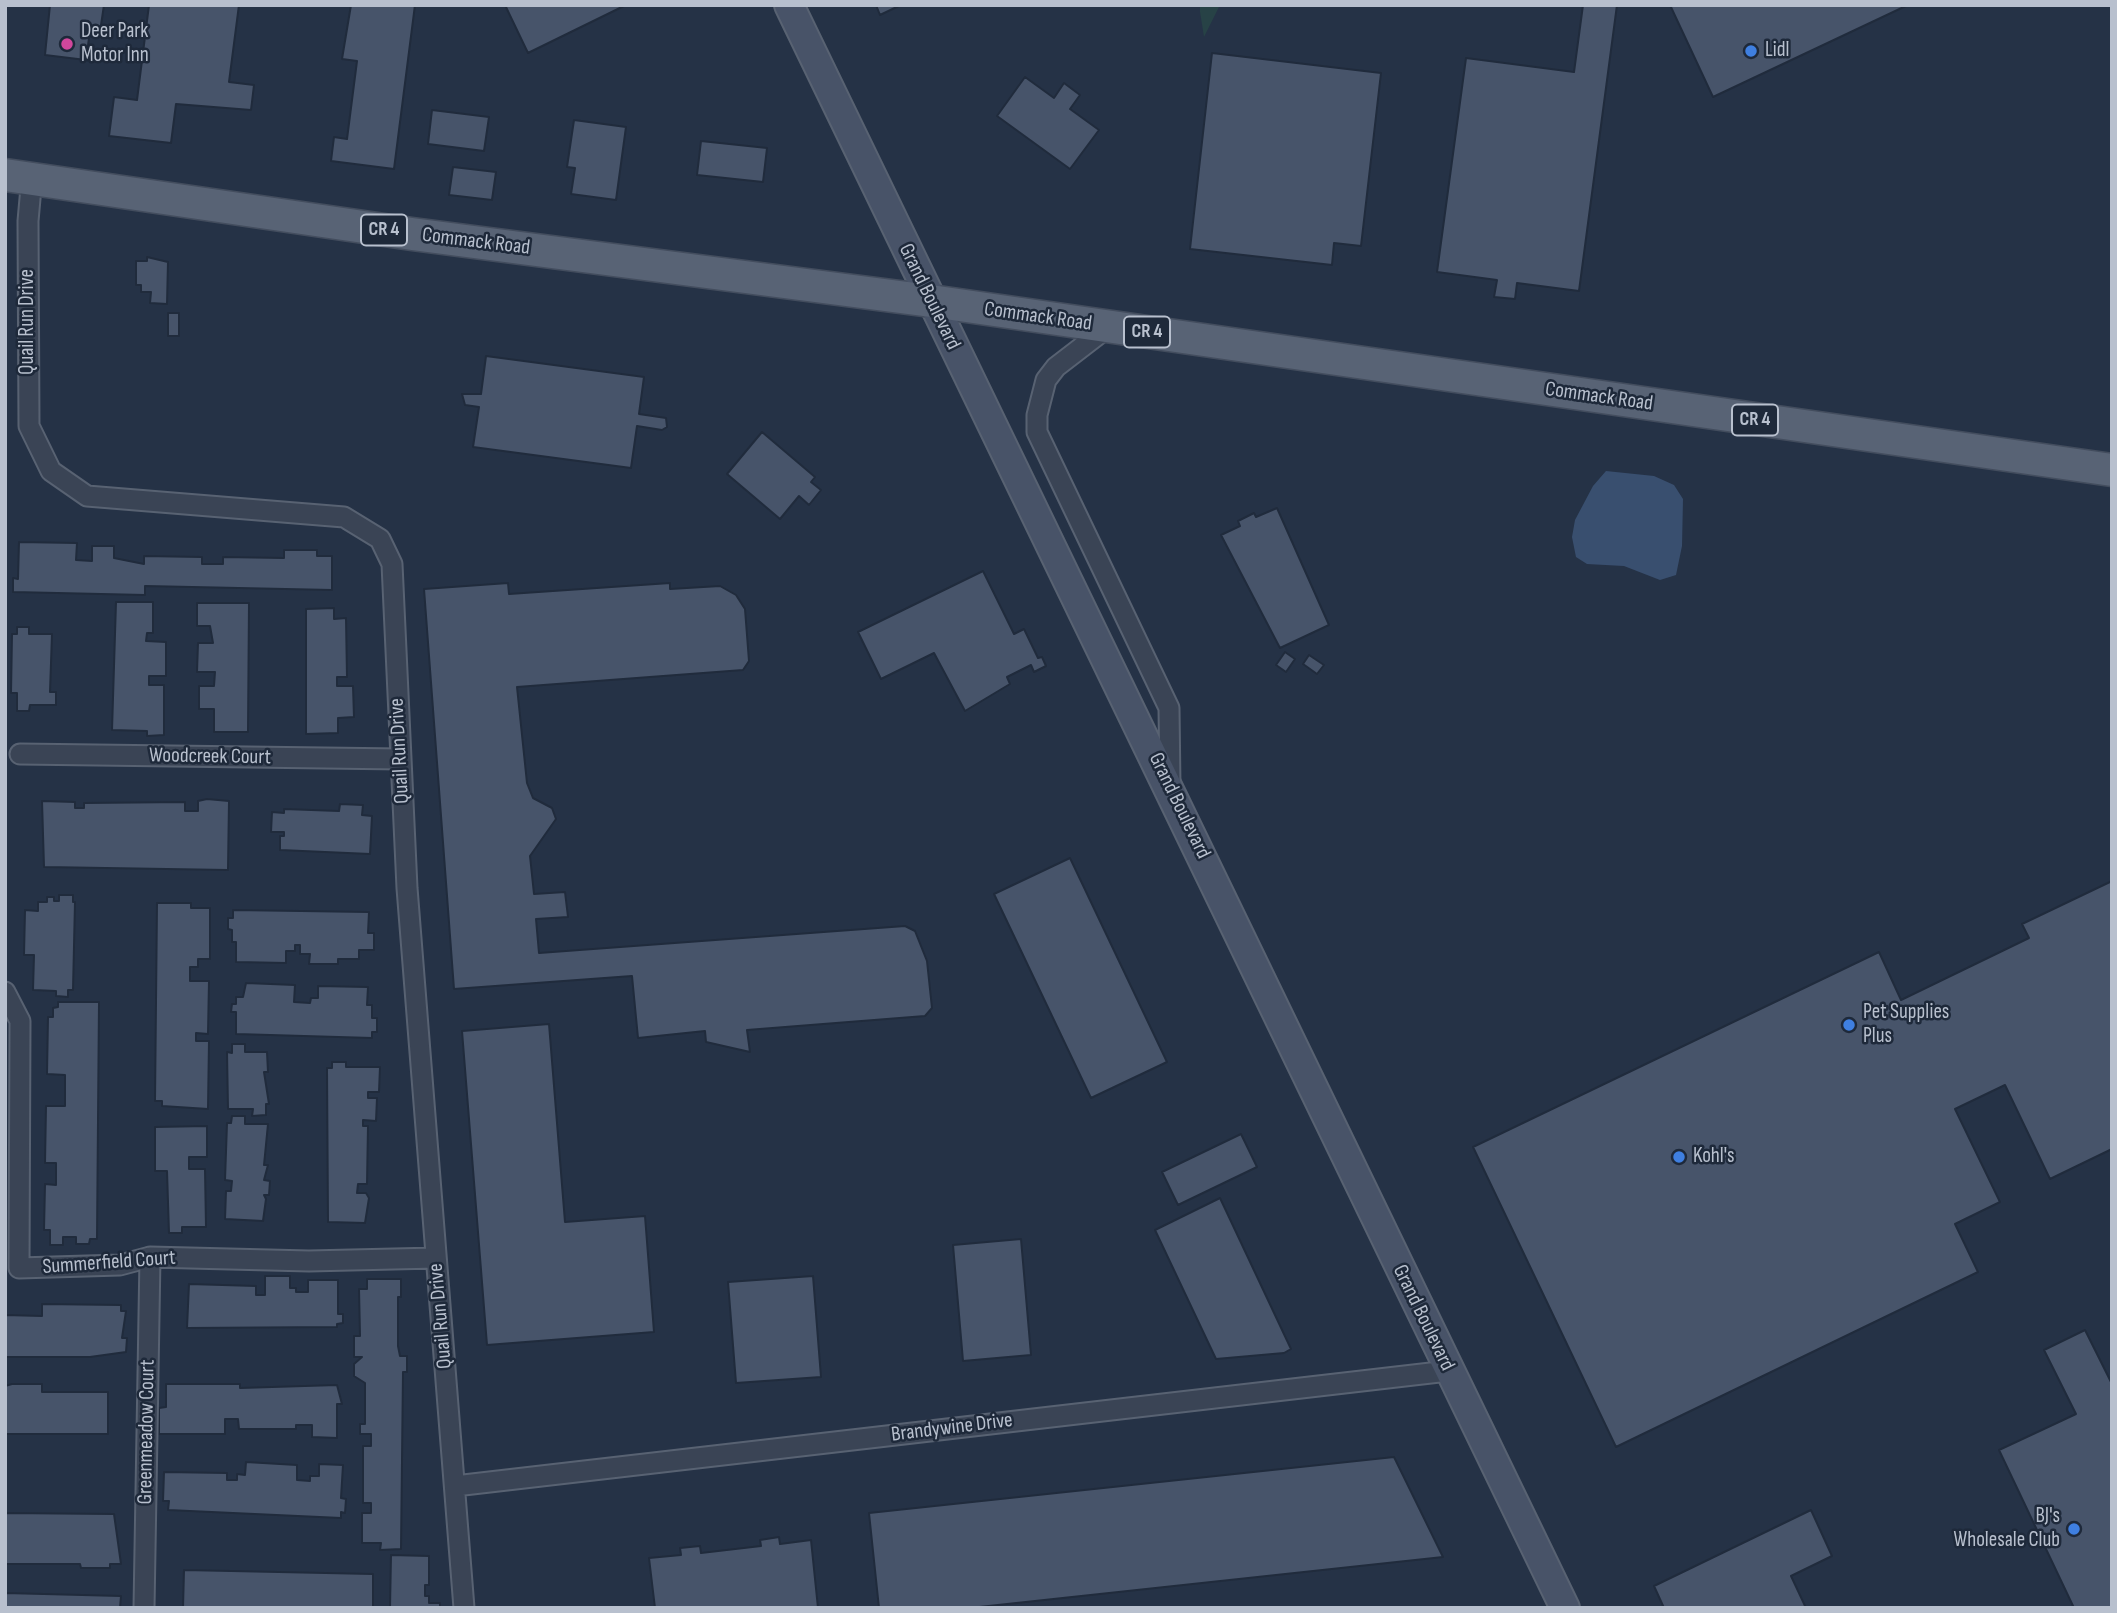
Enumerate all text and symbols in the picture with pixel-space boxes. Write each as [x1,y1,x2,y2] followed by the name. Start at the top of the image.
[81,19,149,69] place label: Deer Park Motor Inn
[59,36,75,52] marker: Deer Park Motor Inn
[1765,38,1789,64] place label: Lidl
[1743,43,1759,59] marker: Lidl
[361,214,407,246] road number: CR 4
[421,223,531,261] street label: Commack Road
[893,240,965,354] street label: Grand Boulevard
[15,269,41,375] street label: Quail Run Drive
[983,297,1093,337] street label: Commack Road
[1124,316,1170,348] road number: CR 4
[1544,377,1654,417] street label: Commack Road
[1732,404,1778,436] road number: CR 4
[385,697,415,805] street label: Quail Run Drive
[149,743,271,771] street label: Woodcreek Court
[1143,749,1215,863] street label: Grand Boulevard
[1863,1000,1949,1050] place label: Pet Supplies Plus
[1841,1017,1857,1033] marker: Pet Supplies Plus
[1693,1144,1735,1170] place label: Kohl's
[1671,1149,1687,1165] marker: Kohl's
[42,1246,176,1280] street label: Summerfield Court
[1387,1261,1459,1375] street label: Grand Boulevard
[424,1262,458,1370] street label: Quail Run Drive
[133,1359,161,1505] street label: Greenmeadow Court
[890,1408,1014,1448] street label: Brandywine Drive
[1953,1504,2060,1554] place label: BJ's Wholesale Club
[2066,1521,2082,1537] marker: BJ's Wholesale Club

